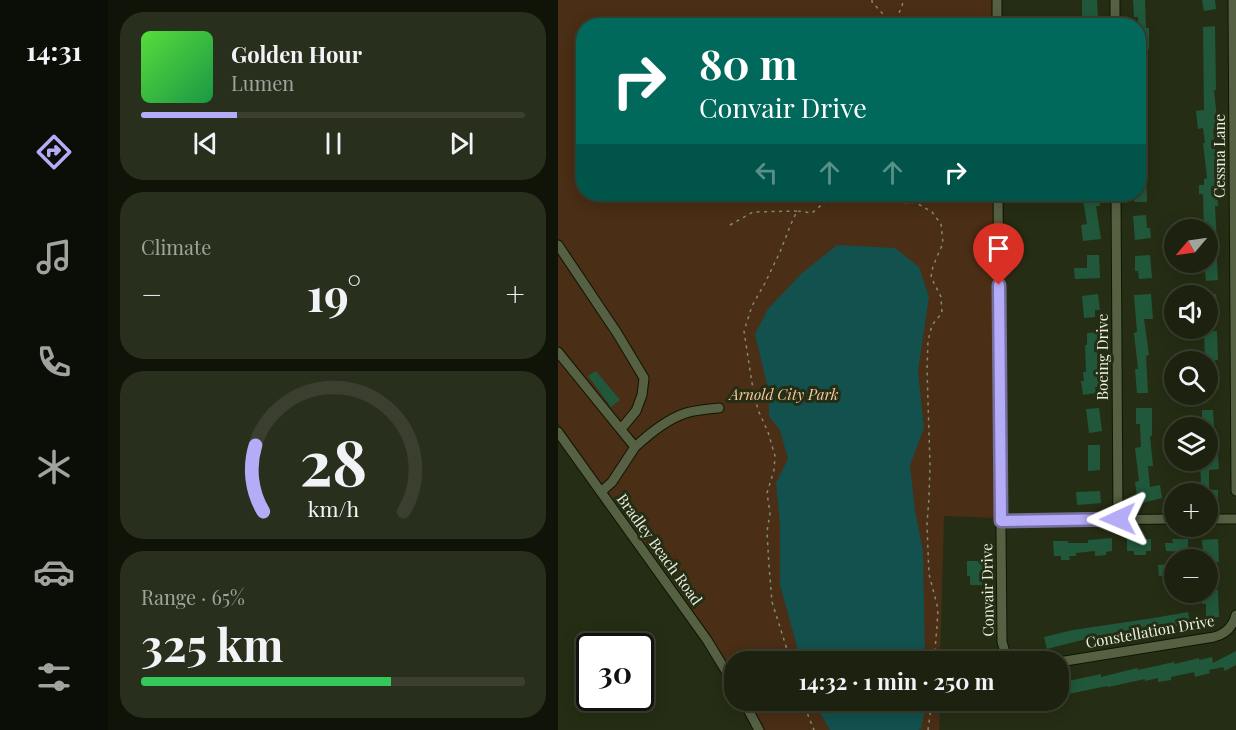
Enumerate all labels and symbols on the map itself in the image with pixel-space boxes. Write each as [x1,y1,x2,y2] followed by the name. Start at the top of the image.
[1209,114,1229,198] street label: Cessna Lane
[1164,219,1218,273] north arrow
[973,223,1024,285] pin
[1092,314,1112,400] street label: Boeing Drive
[727,384,839,404] park label: Arnold City Park
[1086,487,1150,551] position arrow
[613,489,707,609] street label: Bradley Beach Road
[976,543,998,637] street label: Convair Drive
[1084,610,1216,652] street label: Constellation Drive
[576,633,654,711] speed limit sign: 30

